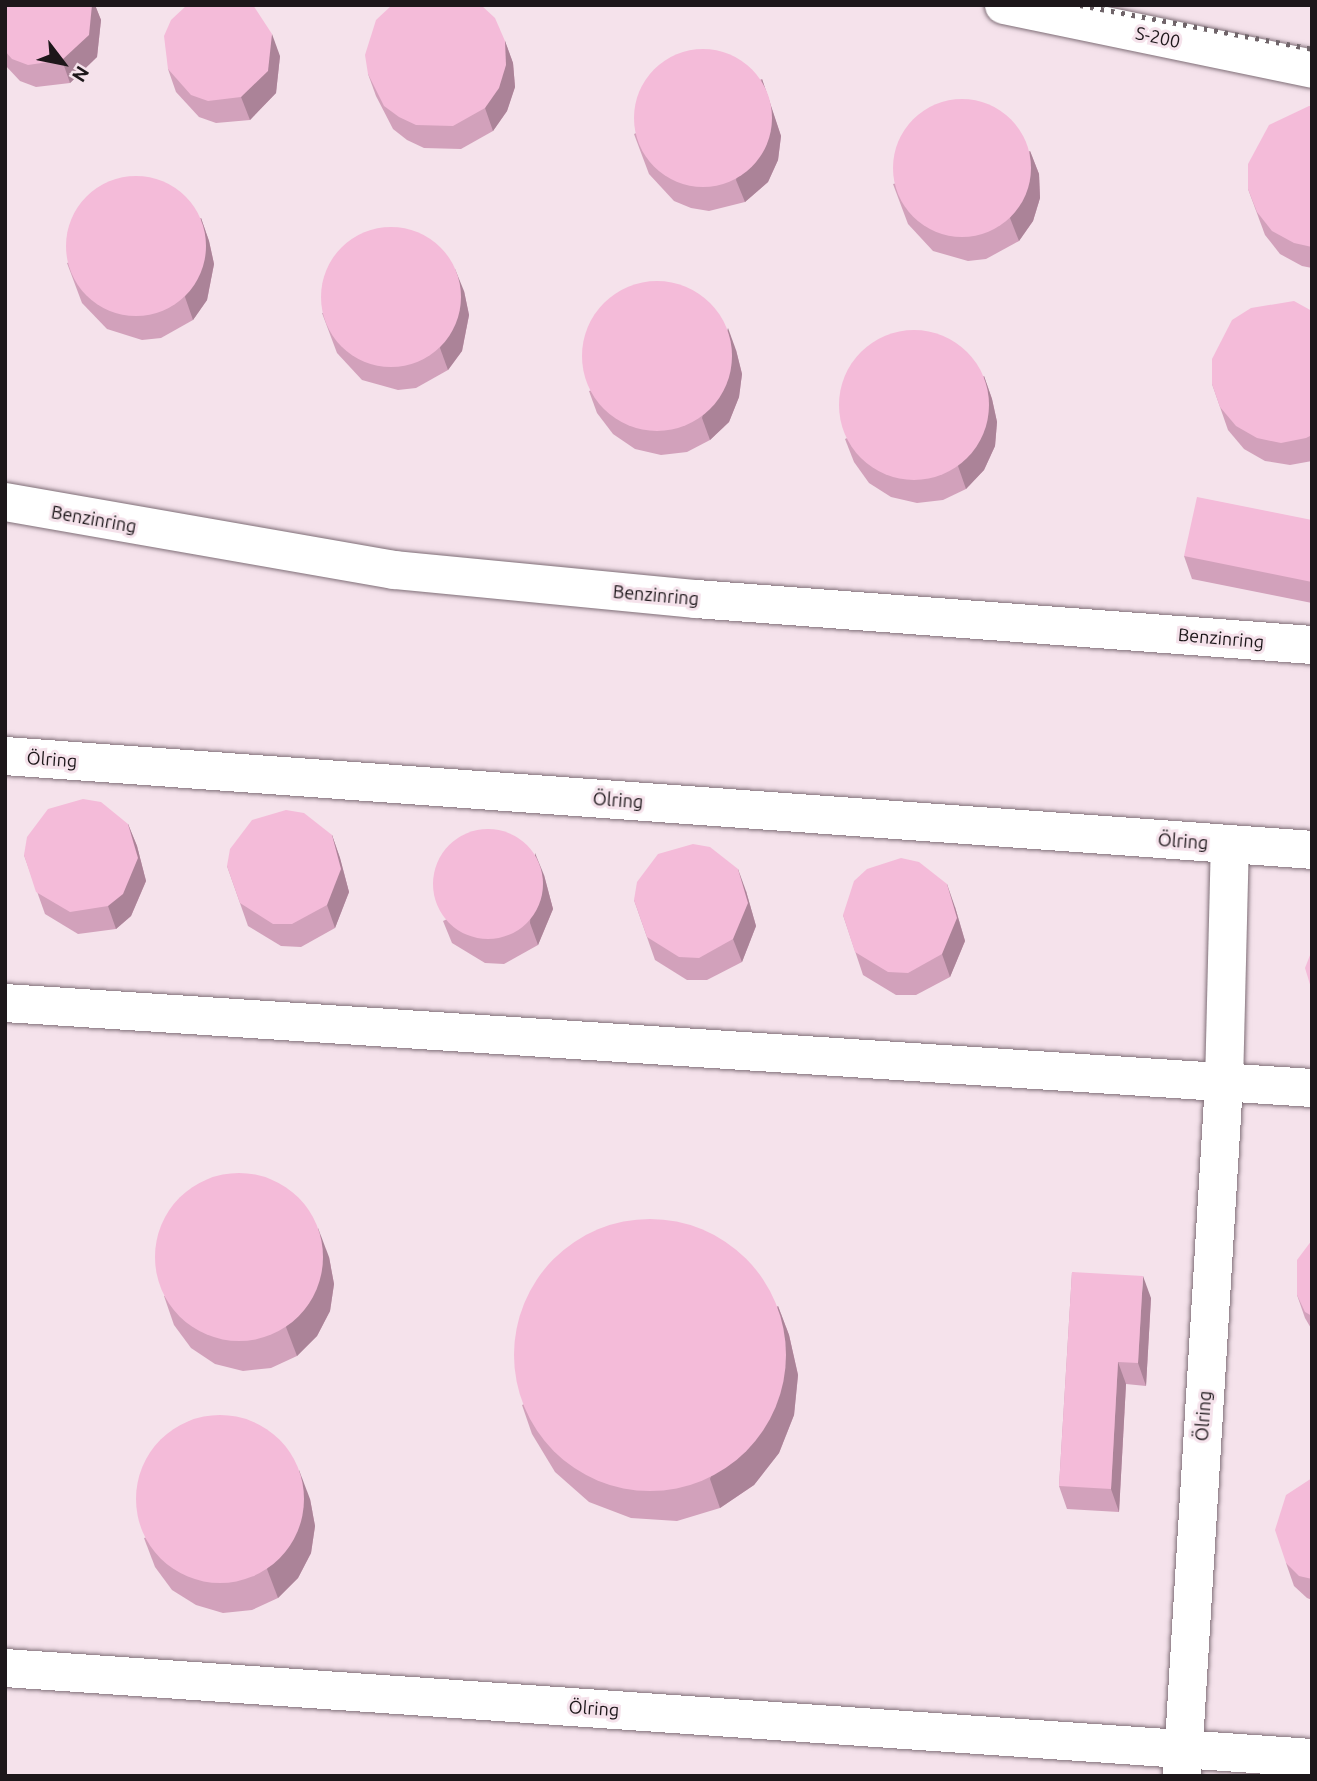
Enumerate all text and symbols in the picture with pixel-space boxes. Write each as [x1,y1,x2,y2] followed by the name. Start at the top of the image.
[1134,22,1182,52] street label: S-200
[28,28,98,98] north arrow
[68,62,94,86] text: N
[50,501,138,537] street label: Benzinring
[612,580,700,610] street label: Benzinring
[1177,623,1265,653] street label: Benzinring
[26,746,78,772] street label: Ölring
[592,787,644,813] street label: Ölring
[1157,828,1209,854] street label: Ölring
[1190,1390,1216,1442] street label: Ölring
[568,1695,620,1721] street label: Ölring

